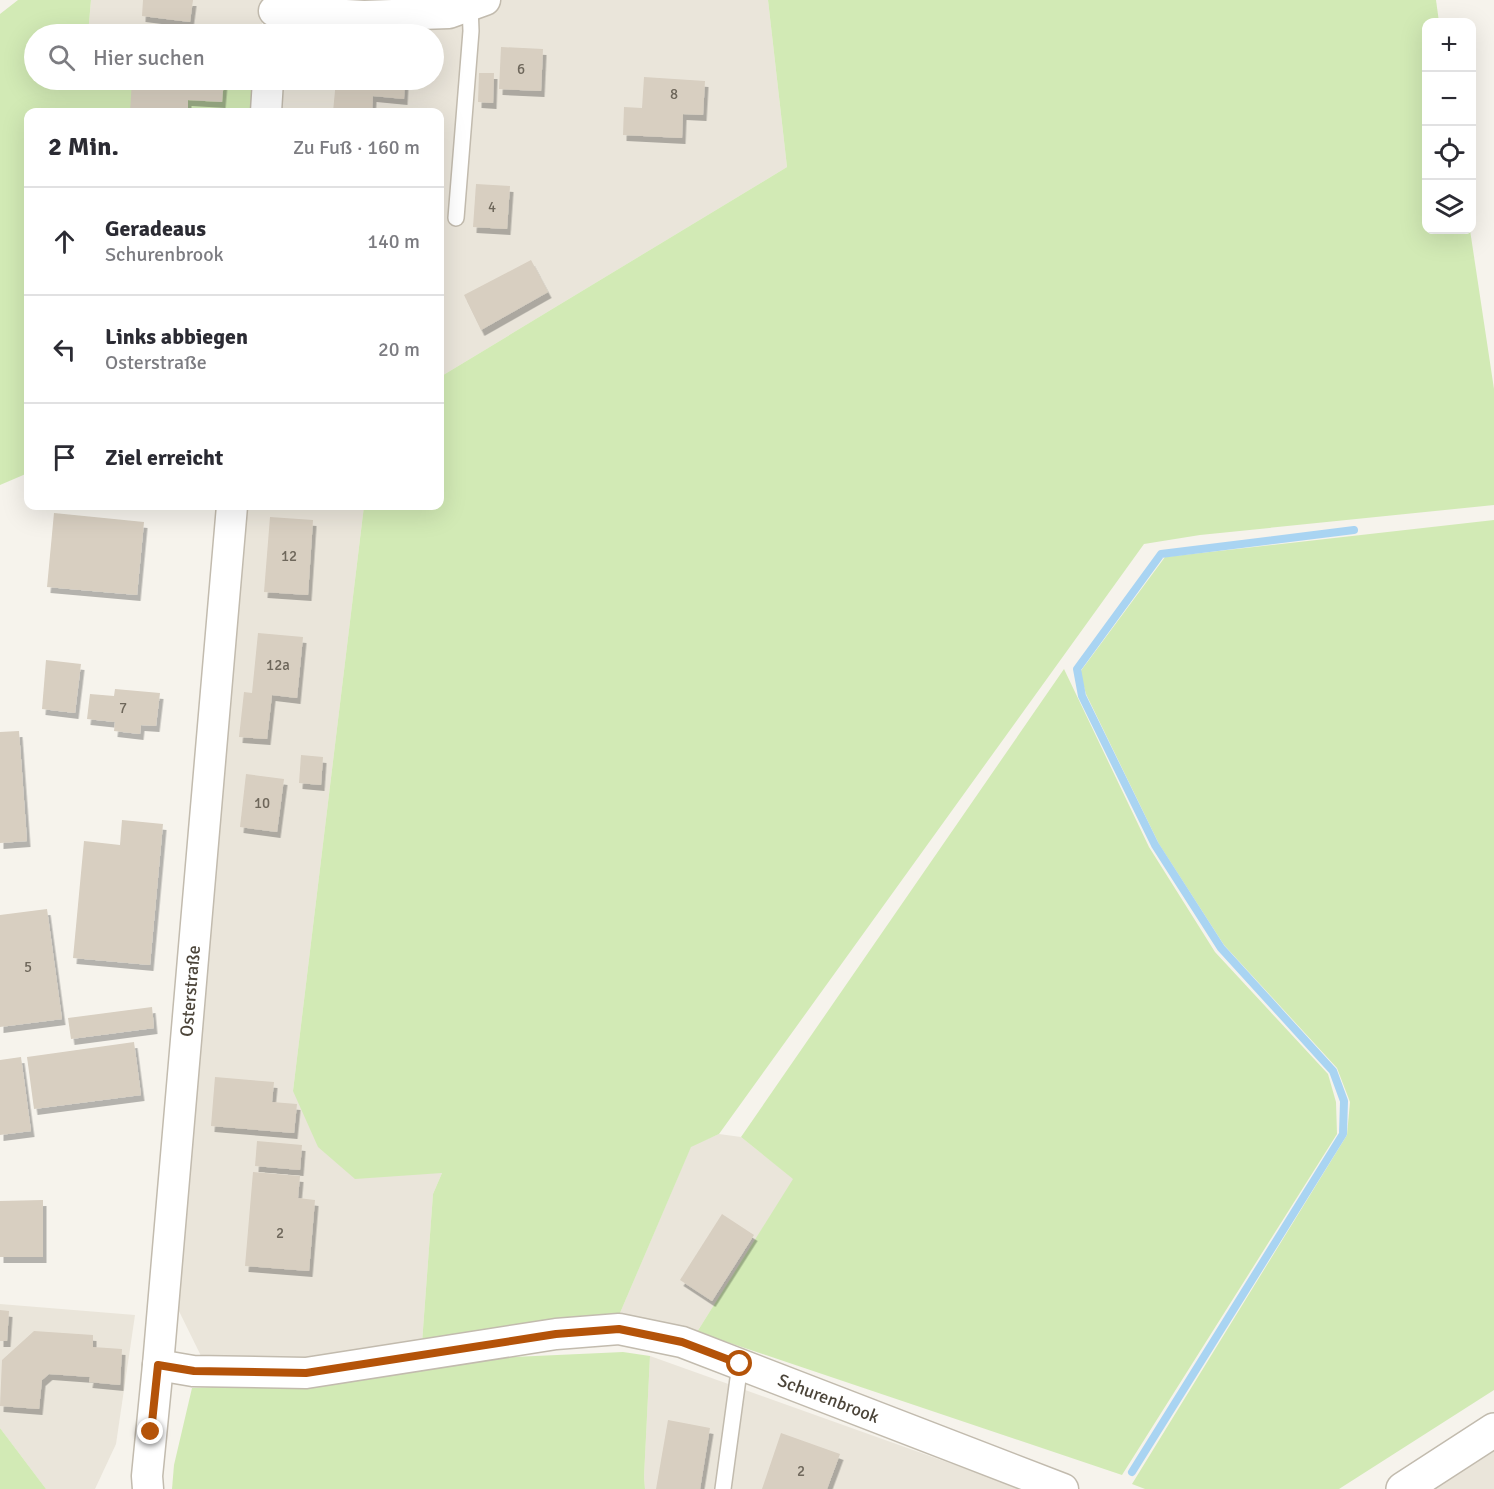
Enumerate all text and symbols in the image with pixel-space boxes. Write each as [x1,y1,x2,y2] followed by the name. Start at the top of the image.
[1422,18,1476,234] map controls
[1422,18,1476,72] button: +
[24,24,444,90] search box
[45,41,78,74] icon: search
[93,44,205,71] text: Hier suchen
[517,60,525,78] house number: 6
[1422,72,1476,126] button: −
[670,85,678,103] house number: 8
[1422,126,1476,180] button: locate
[48,131,119,163] text: 2 Min.
[293,135,420,160] text: Zu Fuß · 160 m
[1422,180,1476,234] button: layers
[488,198,496,216] house number: 4
[105,215,206,242] text: Geradeaus
[48,225,81,258] icon: ahead
[367,229,420,254] text: 140 m
[105,242,224,267] text: Schurenbrook
[105,323,248,350] text: Links abbiegen
[48,333,81,366] icon: left
[378,337,420,362] text: 20 m
[105,350,207,375] text: Osterstraße
[48,441,81,474] icon: arrive
[105,444,223,471] text: Ziel erreicht
[281,547,297,565] house number: 12
[266,656,290,674] house number: 12a
[119,699,127,717] house number: 7
[254,794,270,812] house number: 10
[175,944,205,1038] street label: Osterstraße
[24,958,32,976] house number: 5
[276,1224,284,1242] house number: 2
[726,1350,752,1376] route start
[775,1369,882,1428] street label: Schurenbrook
[137,1418,163,1444] route end
[797,1462,805,1480] house number: 2

